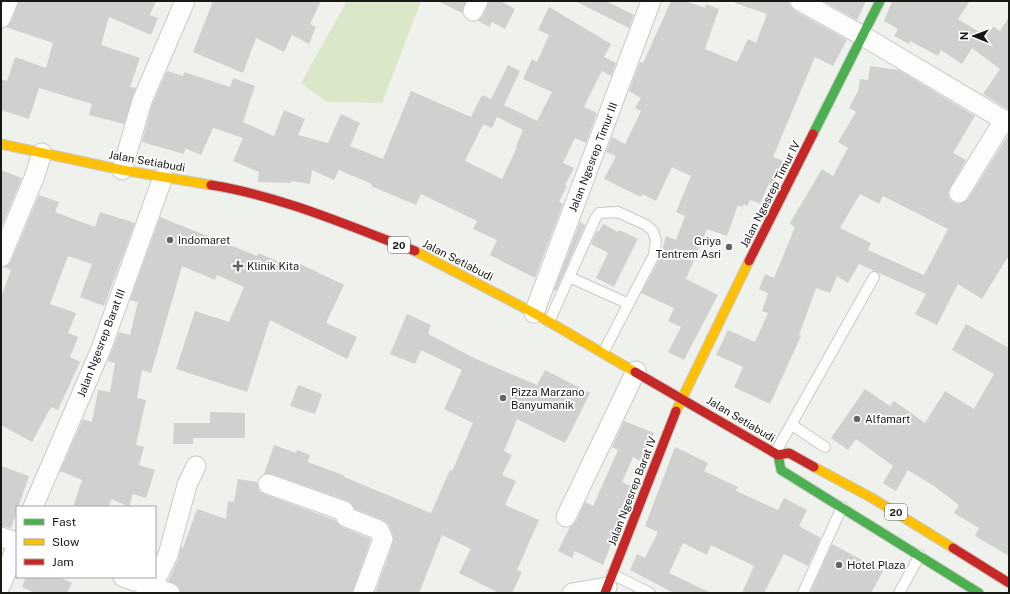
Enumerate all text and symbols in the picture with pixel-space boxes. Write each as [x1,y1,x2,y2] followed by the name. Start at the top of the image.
[954,16,994,56] north arrow
[958,31,970,40] text: N
[567,100,619,214] street label: Jalan Ngesrep Timur III
[738,138,802,249] street label: Jalan Ngesrep Timur IV
[108,148,186,174] street label: Jalan Setiabudi
[178,234,230,246] place label: Indomaret
[165,235,175,245] marker: Indomaret
[656,235,721,260] place label: Griya Tentrem Asri
[388,237,410,253] road number: 20
[421,237,495,283] street label: Jalan Setiabudi
[724,242,734,252] marker: Griya Tentrem Asri
[232,260,244,272] marker: Klinik Kita
[247,260,299,272] place label: Klinik Kita
[75,287,127,399] street label: Jalan Ngesrep Barat III
[511,386,584,411] place label: Pizza Marzano Banyumanik
[498,393,508,403] marker: Pizza Marzano Banyumanik
[705,394,777,444] street label: Jalan Setiabudi
[865,413,910,425] place label: Alfamart
[852,414,862,424] marker: Alfamart
[606,434,659,547] street label: Jalan Ngesrep Barat IV
[885,504,907,520] road number: 20
[16,506,156,578] legend
[52,515,77,529] text: Fast
[52,535,80,549] text: Slow
[52,555,74,569] text: Jam
[847,559,905,571] place label: Hotel Plaza
[834,560,844,570] marker: Hotel Plaza

